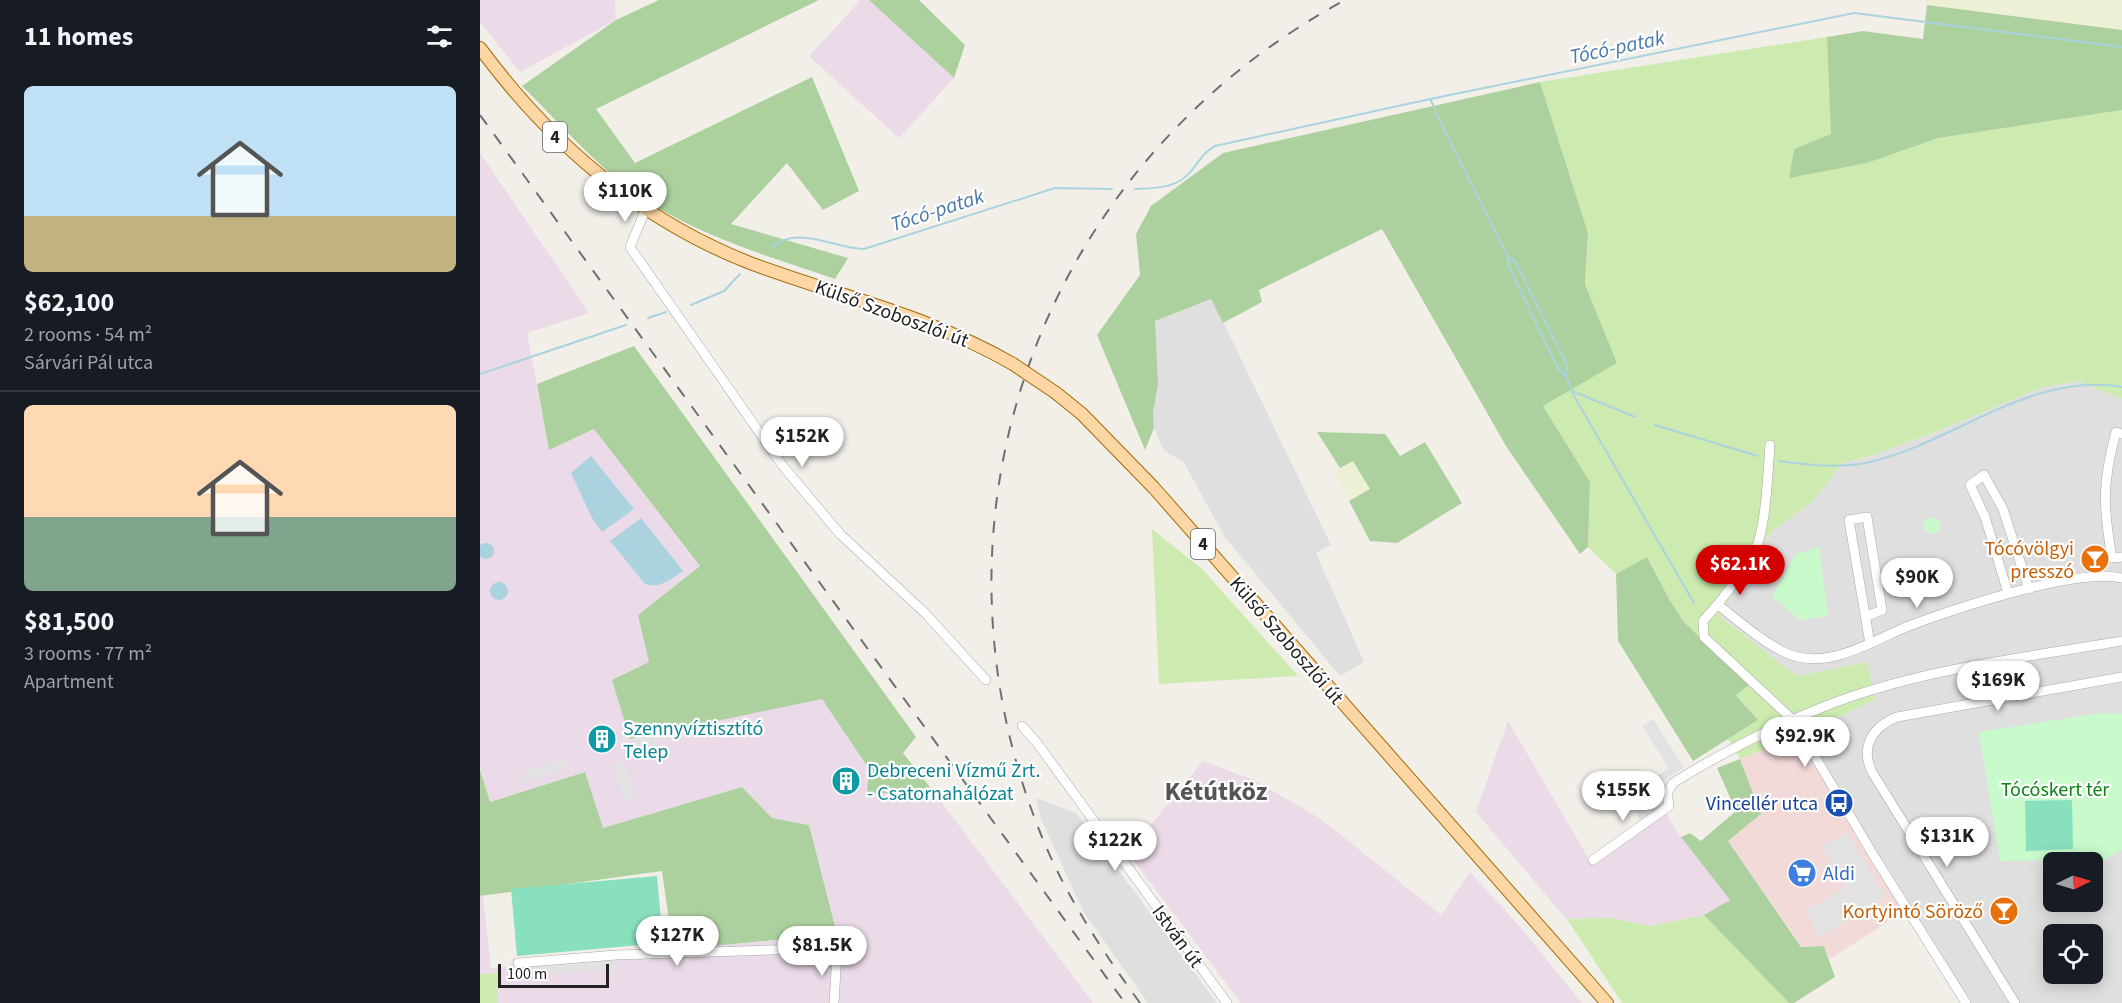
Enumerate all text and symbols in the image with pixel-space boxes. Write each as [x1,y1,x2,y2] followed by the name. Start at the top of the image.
[24,18,133,55] text: 11 homes
[423,20,456,53] icon: filters
[1567,22,1668,72] water label: Tócó-patak
[543,122,567,152] road number: 4
[186,125,294,233] icon: home
[583,172,667,223] pin: $110K
[598,177,652,205] text: $110K
[886,180,989,239] water label: Tócó-patak
[811,273,973,355] street label: Külső Szoboszlói út
[24,284,114,321] text: $62,100
[24,321,152,349] text: 2 rooms · 54 m²
[24,349,153,377] text: Sárvári Pál utca
[760,417,844,468] pin: $152K
[775,422,829,450] text: $152K
[186,444,294,552] icon: home
[1191,529,1215,559] road number: 4
[1984,535,2074,586] place label: Tócóvölgyi presszó
[2079,543,2111,575] bar icon: Tócóvölgyi presszó
[1691,545,1789,596] pin: $62.1K
[1710,550,1770,578] text: $62.1K
[1881,558,1953,609] pin: $90K
[1895,563,1939,591] text: $90K
[1223,570,1350,711] street label: Külső Szoboszlói út
[24,603,114,640] text: $81,500
[24,640,152,668] text: 3 rooms · 77 m²
[1956,661,2040,712] pin: $169K
[1971,666,2025,694] text: $169K
[24,668,114,696] text: Apartment
[623,715,763,766] place label: Szennyvíztisztító Telep
[1756,717,1854,768] pin: $92.9K
[1775,722,1835,750] text: $92.9K
[586,723,618,755] building icon: Szennyvíztisztító Telep
[867,757,1040,808] place label: Debreceni Vízmű Zrt. - Csatornahálózat
[830,765,862,797] building icon: Debreceni Vízmű Zrt. - Csatornahálózat
[1581,771,1665,822] pin: $155K
[1165,773,1268,810] district label: Kétútköz
[1596,776,1650,804] text: $155K
[2001,776,2109,804] park label: Tócóskert tér
[1823,787,1855,819] bus stop icon: Vincellér utca
[1706,790,1818,818] place label: Vincellér utca
[1905,817,1989,868] pin: $131K
[1073,821,1157,872] pin: $122K
[1920,822,1974,850] text: $131K
[1088,826,1142,854] text: $122K
[2043,852,2103,912] north arrow
[2043,852,2103,984] map controls
[1786,857,1818,889] supermarket icon: Aldi
[1823,860,1855,888] place label: Aldi
[1988,895,2020,927] bar icon: Kortyintó Söröző
[1842,898,1983,926] place label: Kortyintó Söröző
[1145,899,1210,974] street label: István út
[635,916,719,967] pin: $127K
[650,921,704,949] text: $127K
[2043,924,2103,984] button: locate
[773,926,871,977] pin: $81.5K
[792,931,852,959] text: $81.5K
[498,961,609,988] scale bar
[507,963,547,985] text: 100 m

